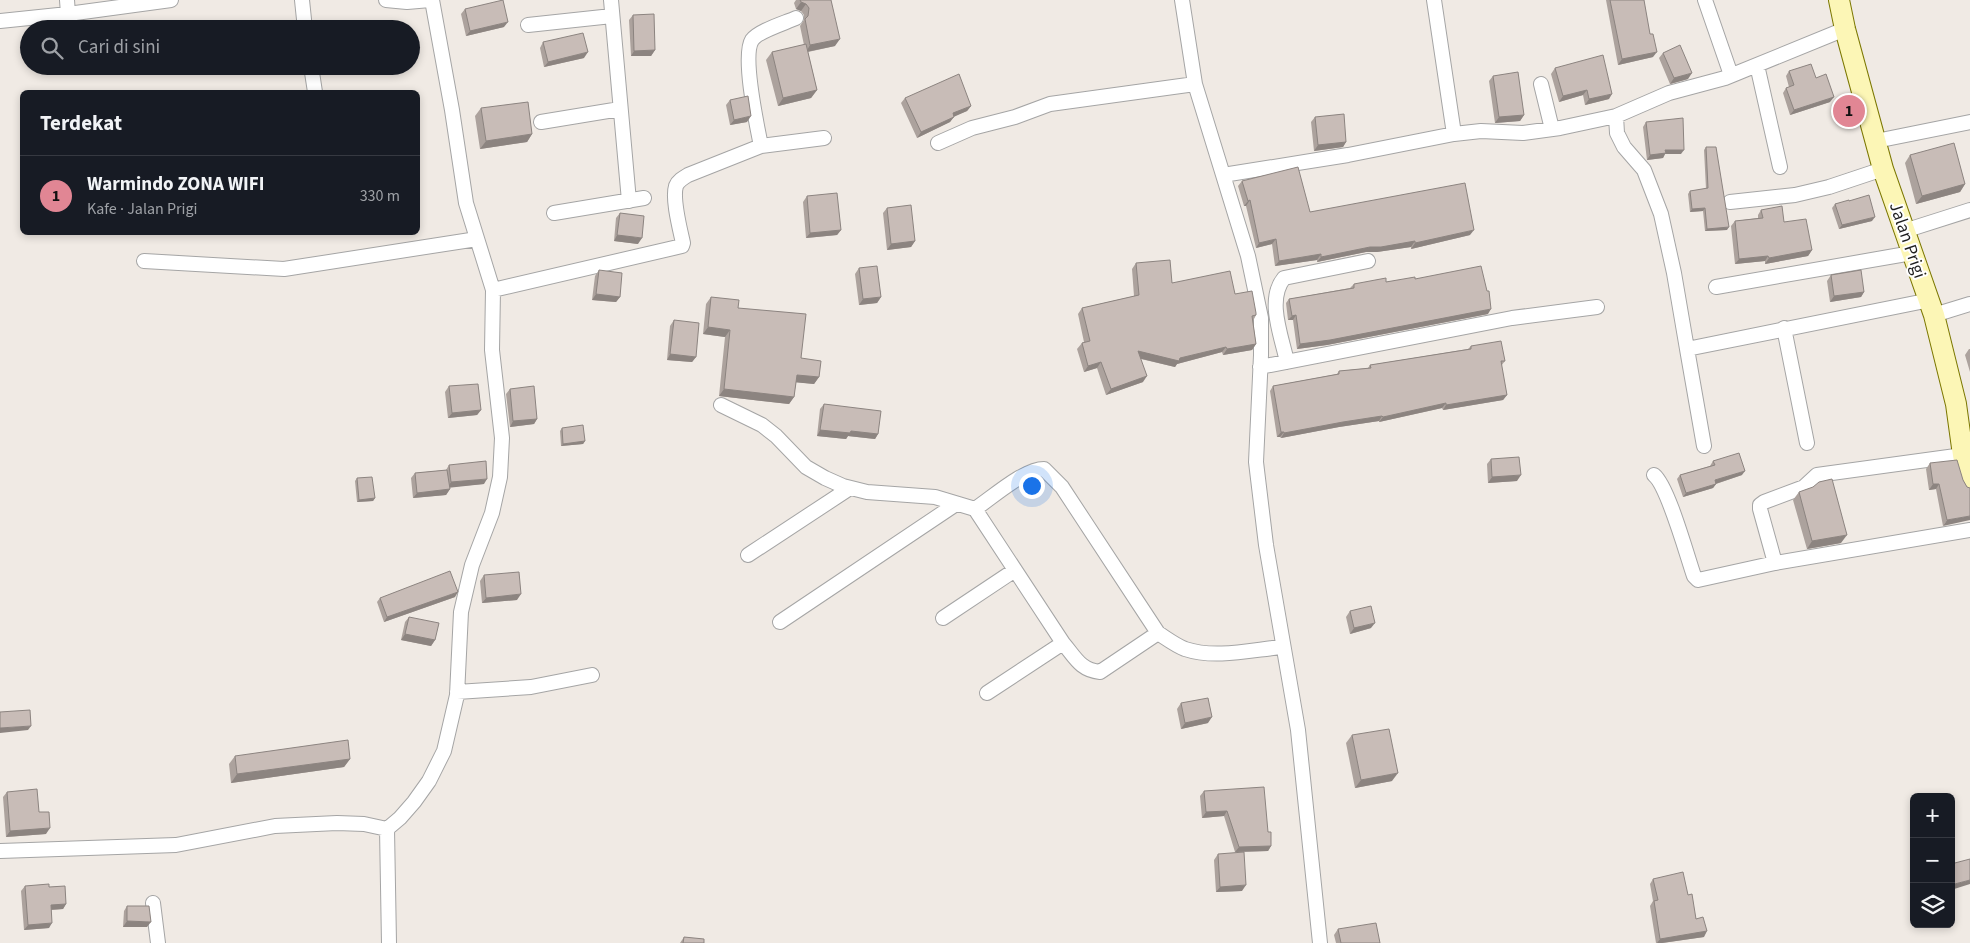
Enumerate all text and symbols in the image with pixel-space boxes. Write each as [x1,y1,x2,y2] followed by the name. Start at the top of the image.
[20,20,420,75] search box
[38,34,66,62] icon: search
[78,34,160,61] text: Cari di sini
[1833,92,1865,130] pin: 1
[40,108,122,138] text: Terdekat
[87,171,264,198] text: Warmindo ZONA WIFI
[52,185,60,207] text: 1
[360,185,400,207] text: 330 m
[87,198,198,220] text: Kafe · Jalan Prigi
[1883,199,1932,282] street label: Jalan Prigi
[1019,473,1045,499] your location
[1910,793,1955,928] map controls
[1910,793,1955,838] button: +
[1910,838,1955,883] button: −
[1910,883,1955,928] button: layers

